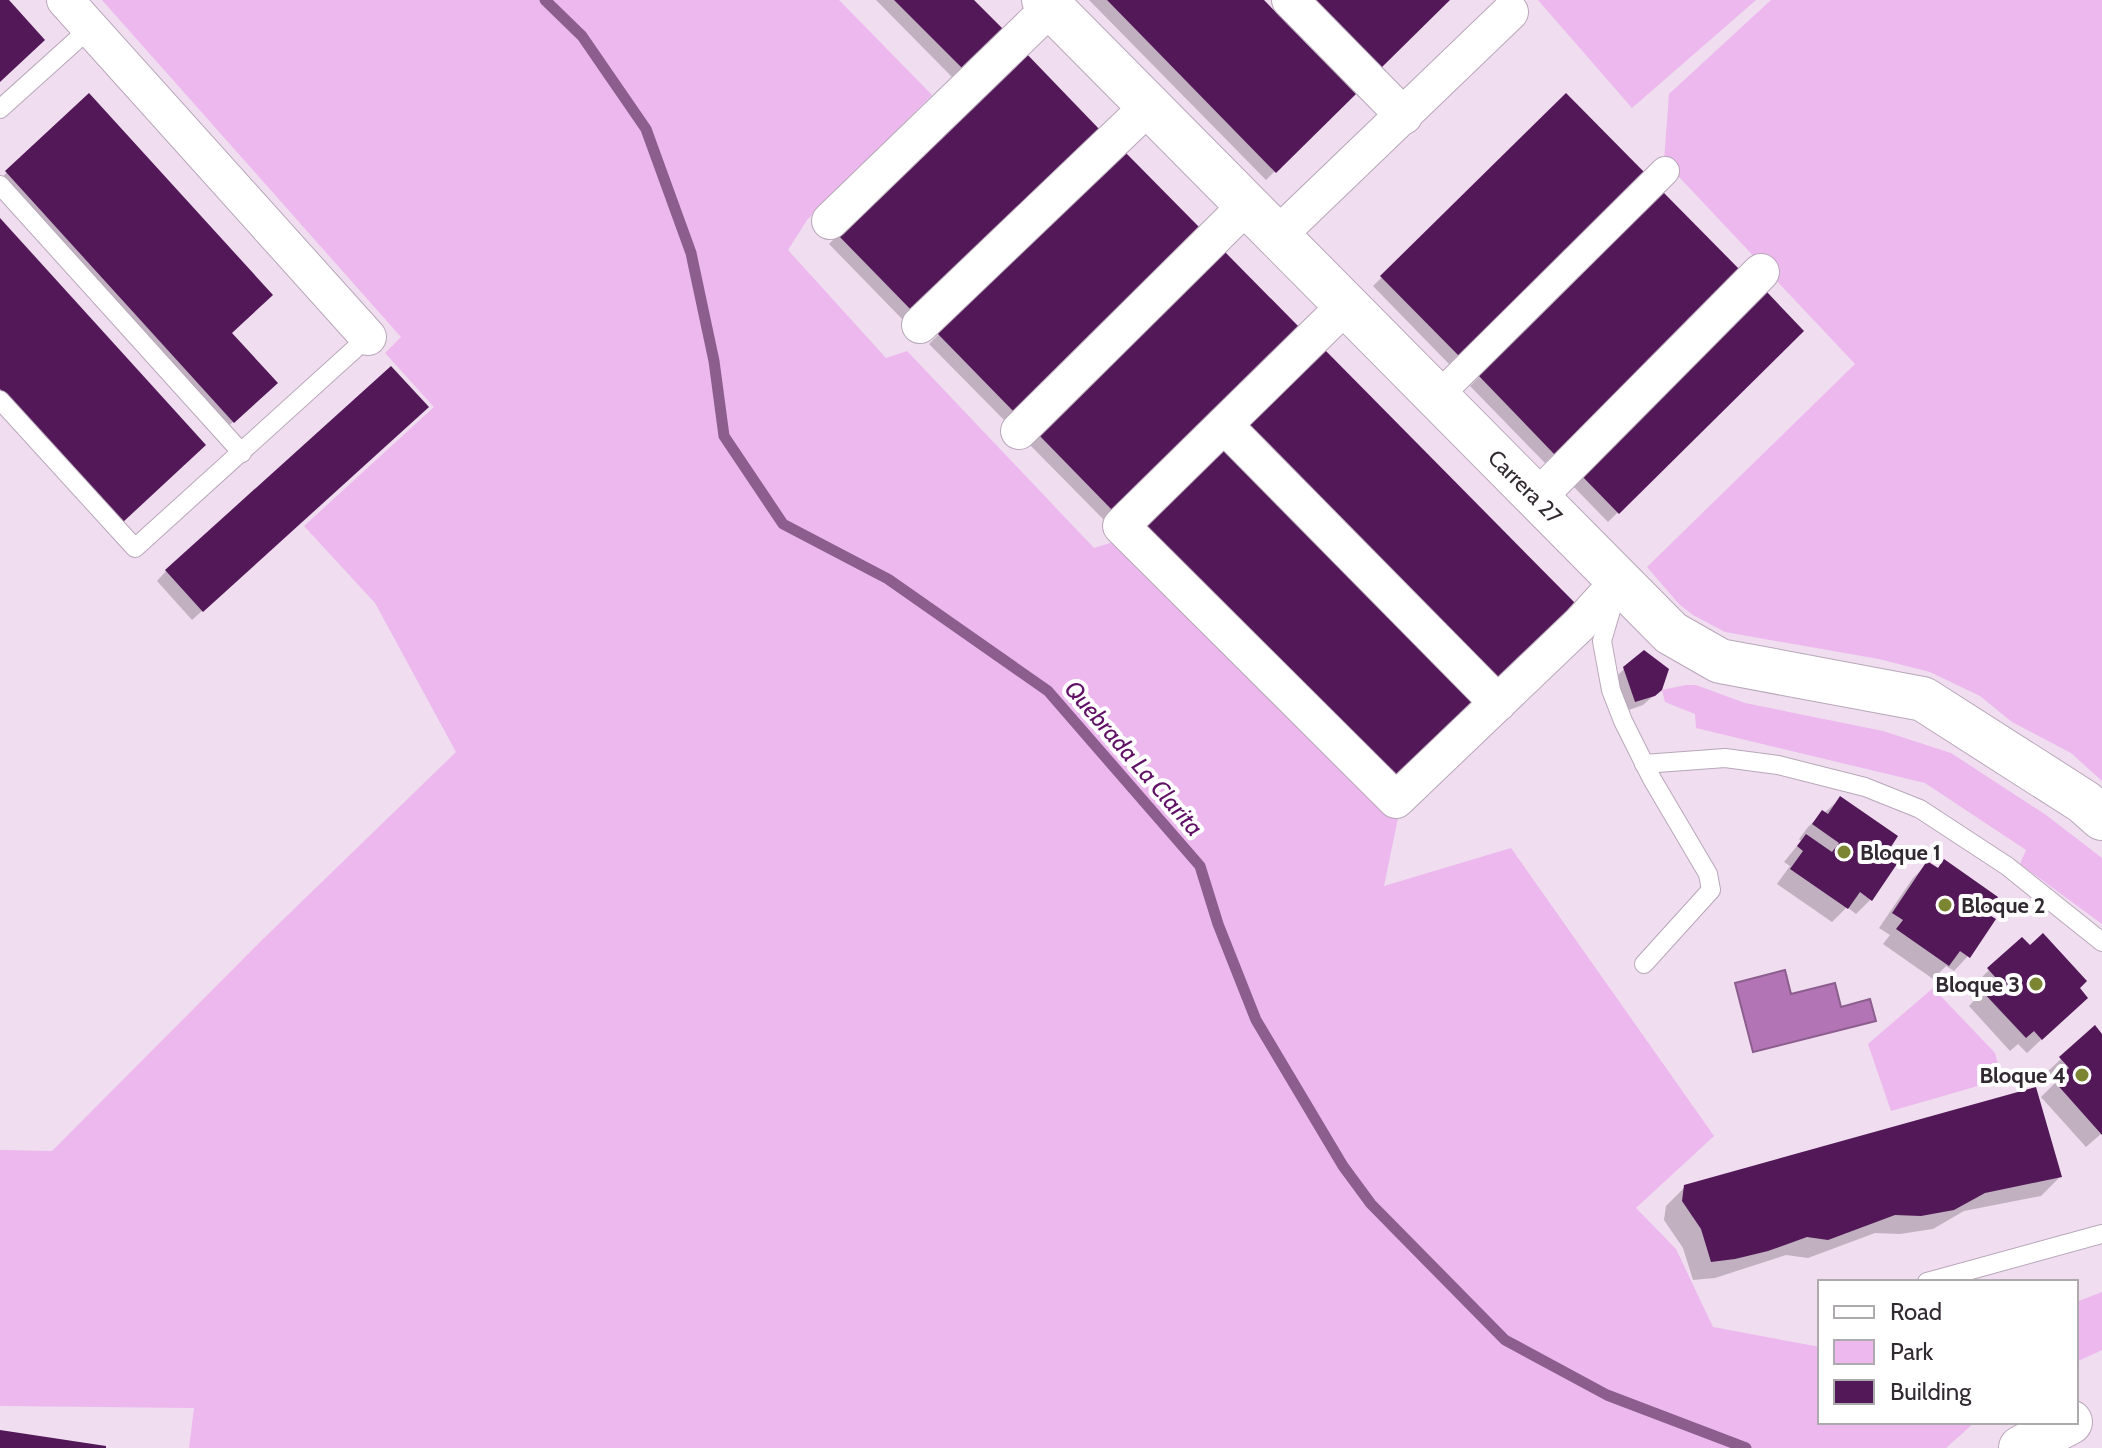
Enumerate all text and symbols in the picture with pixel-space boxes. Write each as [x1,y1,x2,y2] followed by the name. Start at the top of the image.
[1482,444,1568,530] street label: Carrera 27
[1059,674,1209,842] water label: Quebrada La Clarita
[1860,839,1941,866] place label: Bloque 1
[1835,843,1853,861] marker: Bloque 1
[1961,892,2046,919] place label: Bloque 2
[1936,896,1954,914] marker: Bloque 2
[1935,971,2020,998] place label: Bloque 3
[2027,975,2045,993] marker: Bloque 3
[1979,1062,2066,1089] place label: Bloque 4
[2073,1066,2091,1084] marker: Bloque 4
[1818,1280,2078,1424] legend
[1890,1297,1942,1326] text: Road
[1890,1337,1933,1366] text: Park
[1890,1377,1972,1406] text: Building

